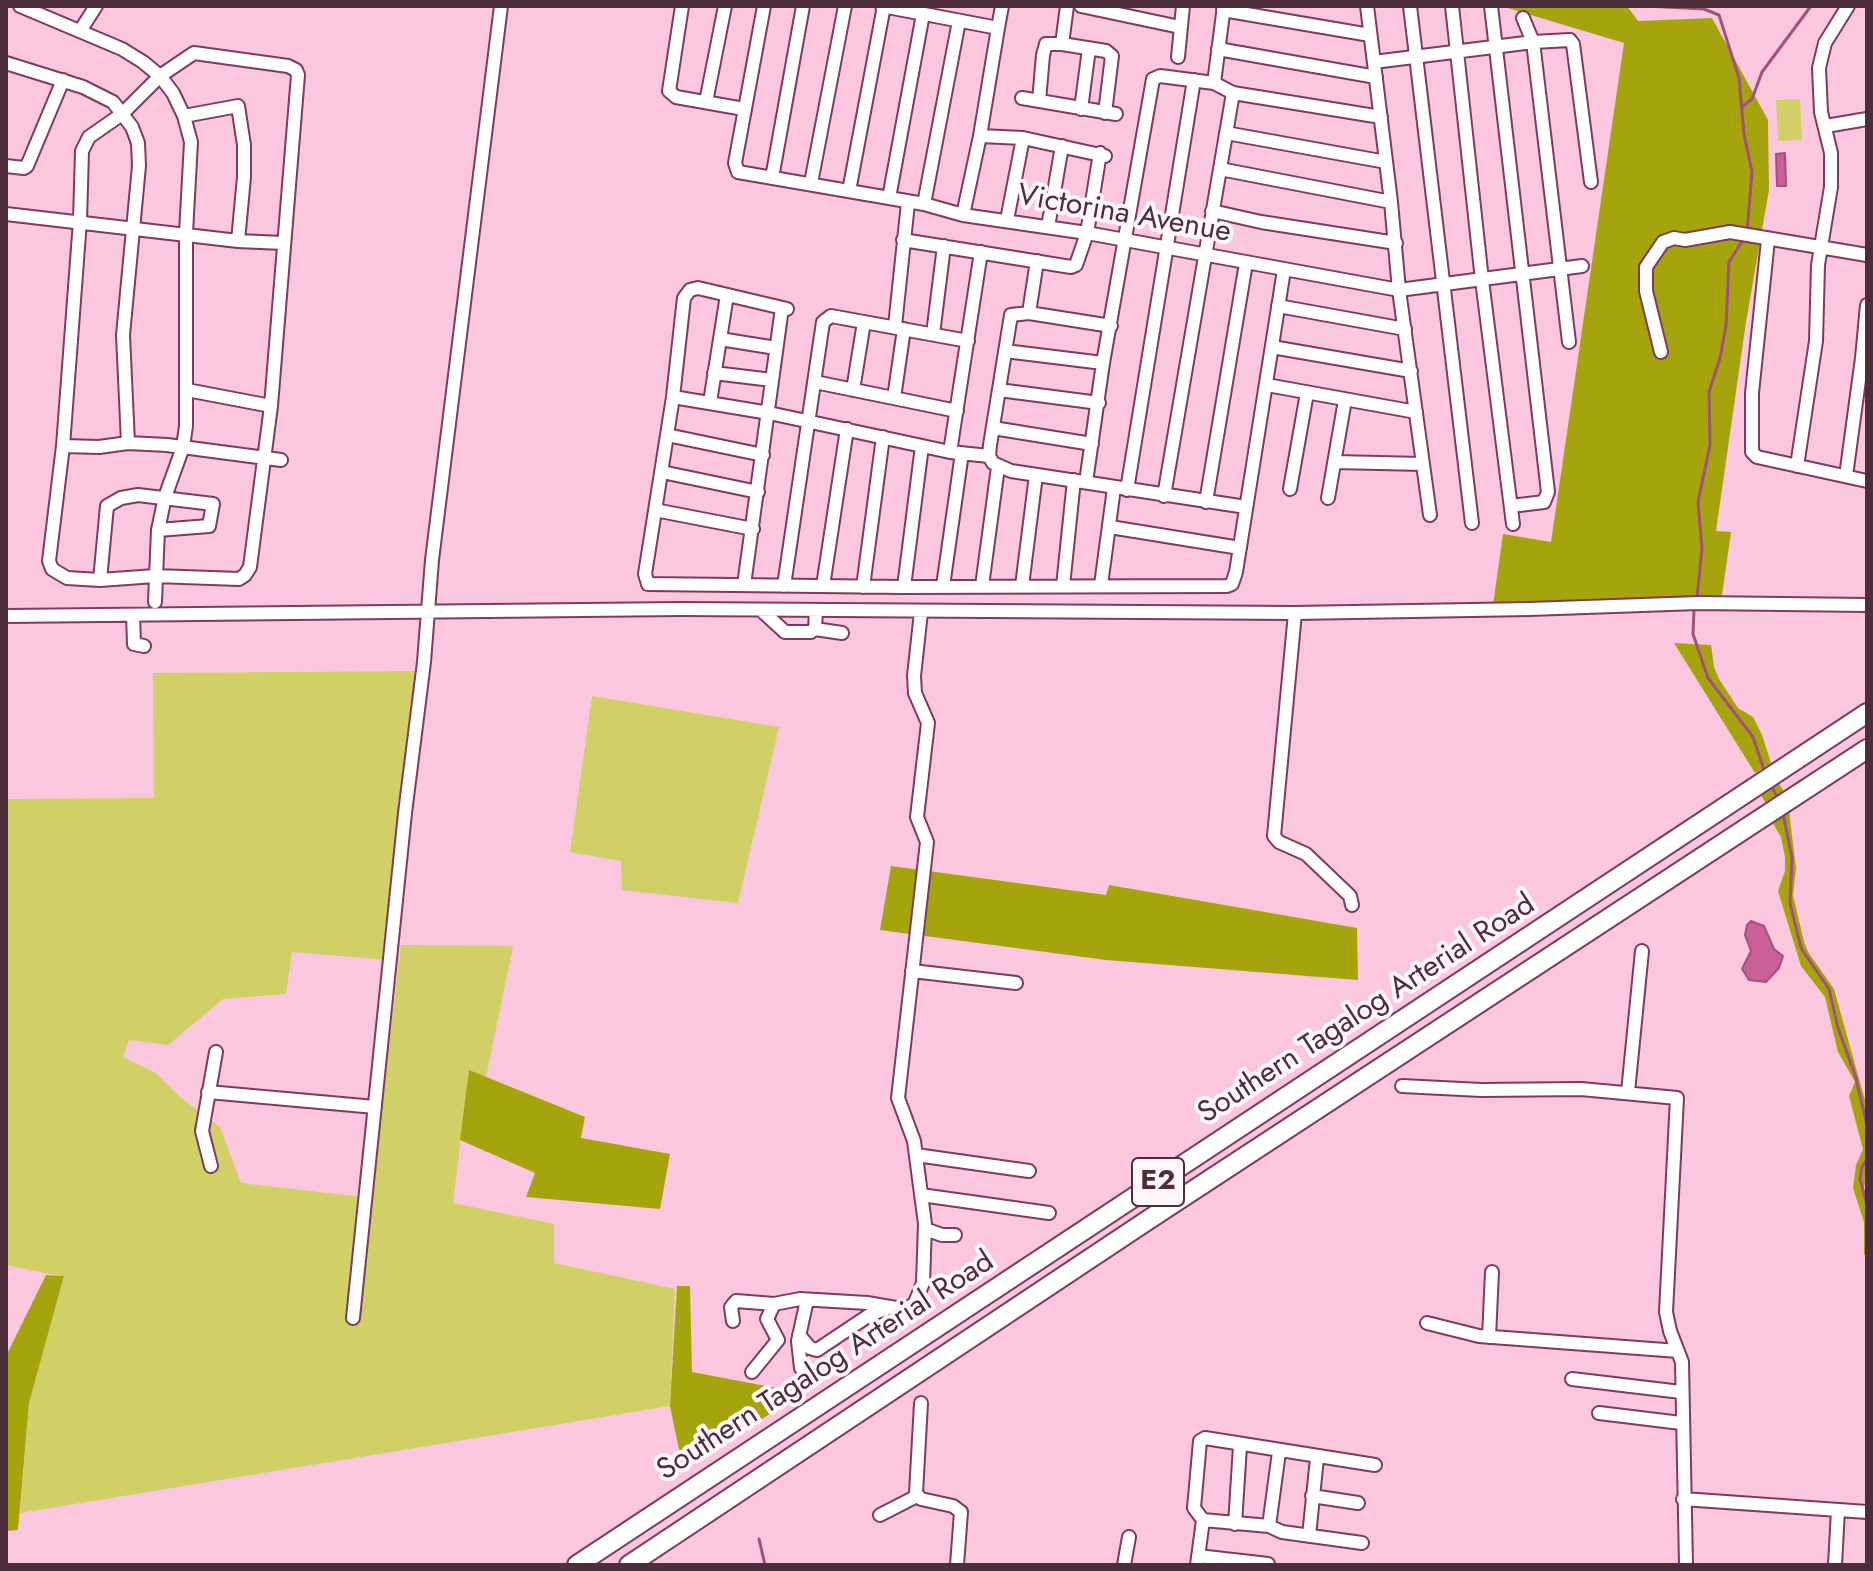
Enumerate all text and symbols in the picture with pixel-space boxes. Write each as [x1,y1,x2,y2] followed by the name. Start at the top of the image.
[1014,178,1234,252] street label: Victorina Avenue
[1192,888,1542,1132] street label: Southern Tagalog Arterial Road
[1132,1158,1184,1206] road number: E2
[651,1245,1001,1489] street label: Southern Tagalog Arterial Road

